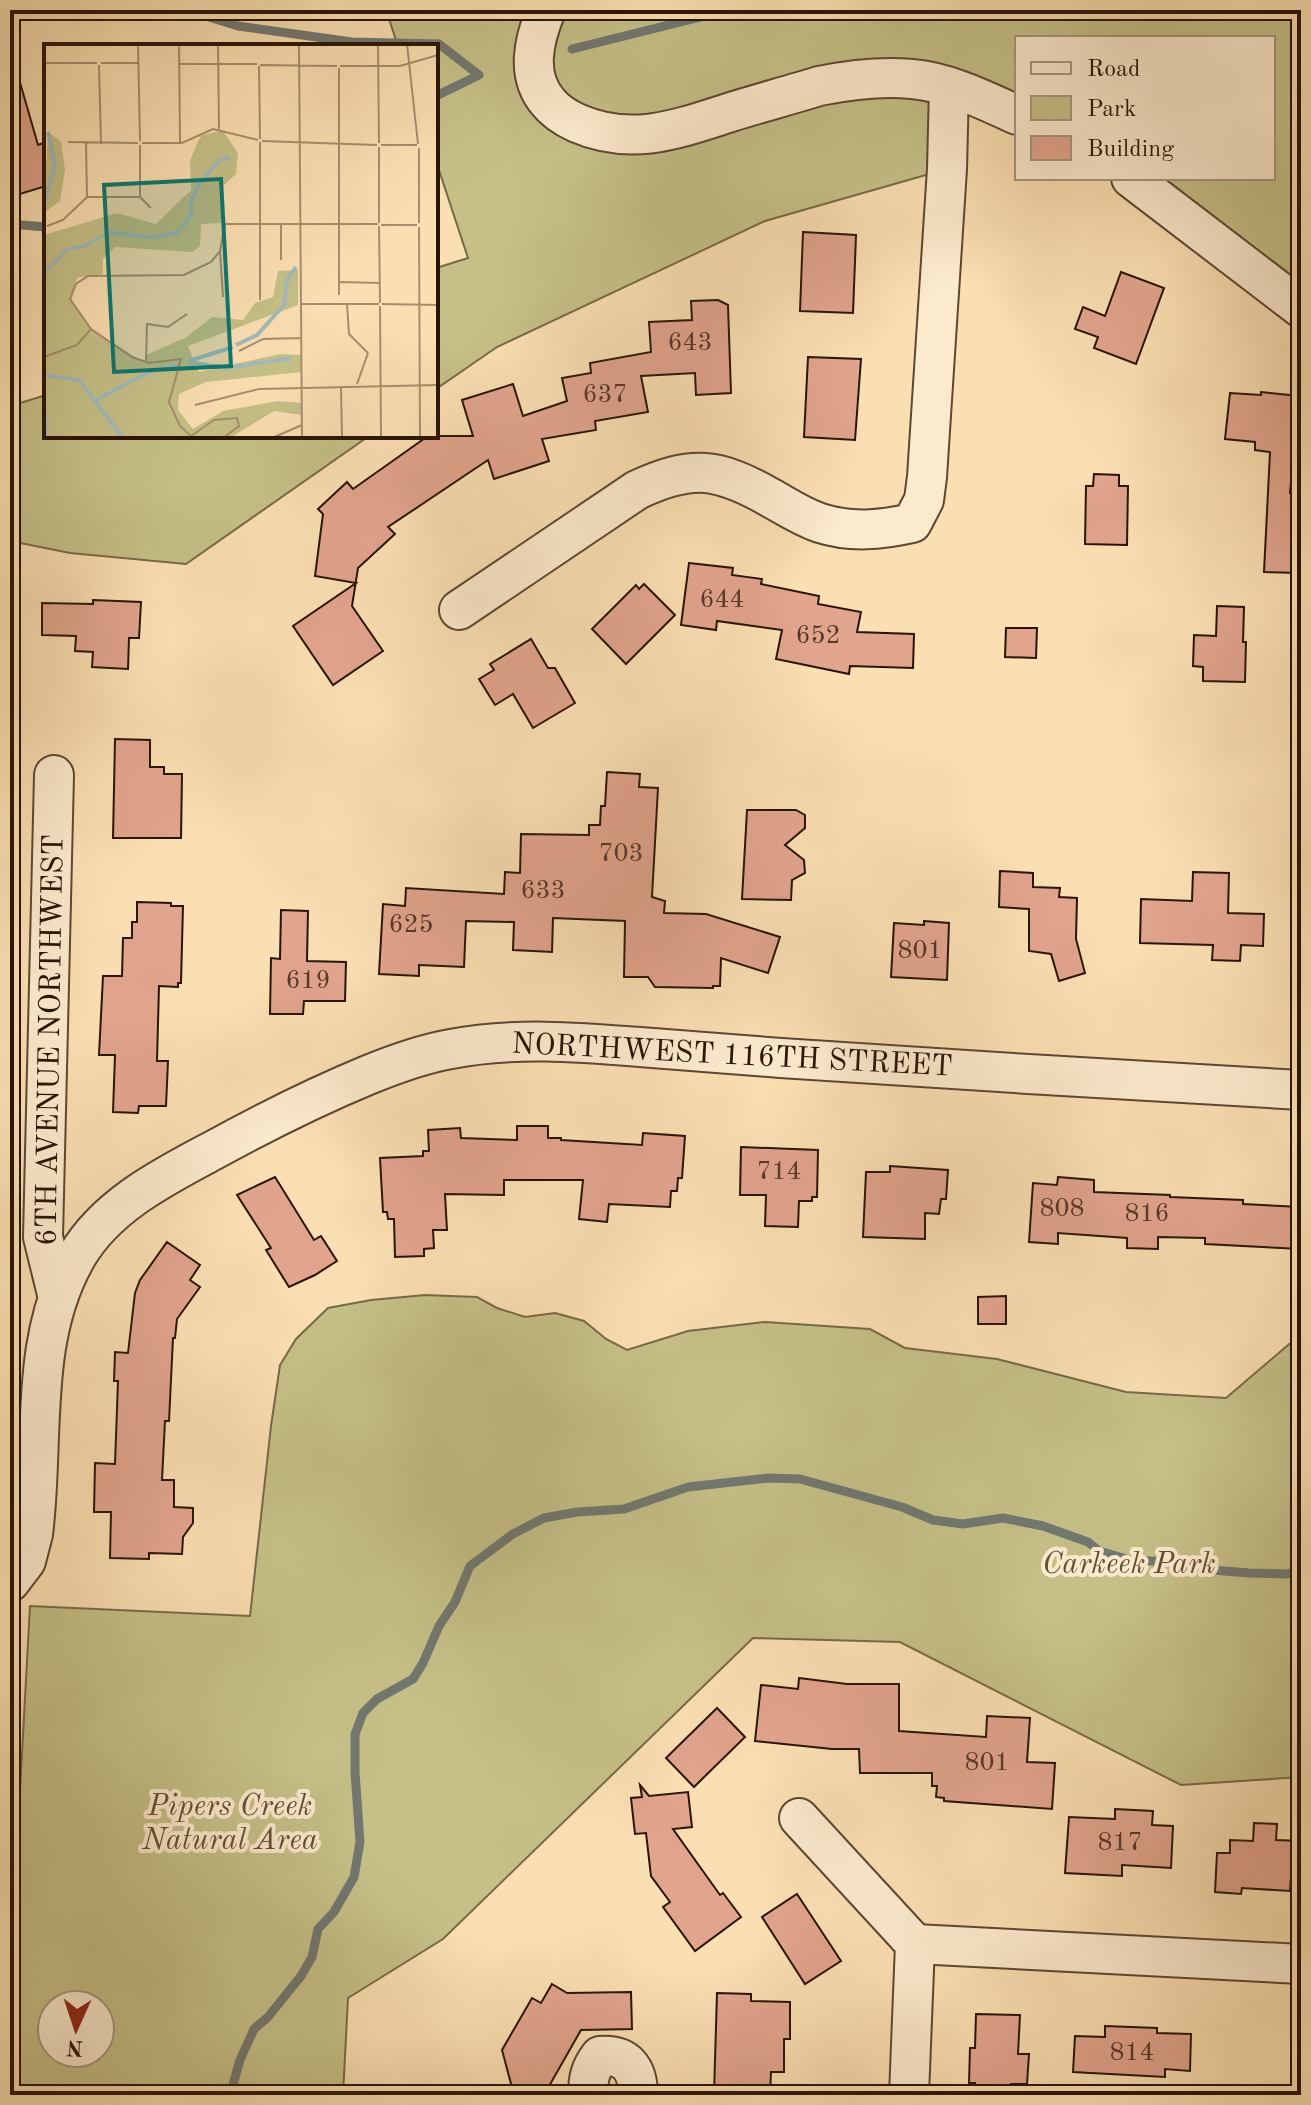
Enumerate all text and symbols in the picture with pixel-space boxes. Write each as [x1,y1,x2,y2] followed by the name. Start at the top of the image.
[1015,36,1275,180] legend
[44,44,438,438] inset map
[1087,58,1140,82] text: Road
[1087,98,1136,122] text: Park
[1087,138,1174,162] text: Building
[667,330,713,356] house number: 643
[582,382,628,408] house number: 637
[699,587,745,613] house number: 644
[795,623,841,649] house number: 652
[32,834,70,1246] street label: 6TH AVENUE NORTHWEST
[598,841,644,867] house number: 703
[520,878,566,904] house number: 633
[388,912,434,938] house number: 625
[897,938,943,964] house number: 801
[285,968,331,994] house number: 619
[511,1029,953,1083] street label: NORTHWEST 116TH STREET
[756,1159,802,1185] house number: 714
[1039,1196,1085,1222] house number: 808
[1124,1201,1170,1227] house number: 816
[1042,1550,1216,1580] park label: Carkeek Park
[964,1750,1010,1776] house number: 801
[141,1792,318,1856] park label: Pipers Creek Natural Area
[1097,1830,1143,1856] house number: 817
[36,1989,116,2069] north arrow
[66,2036,84,2058] text: N
[1109,2040,1155,2066] house number: 814

